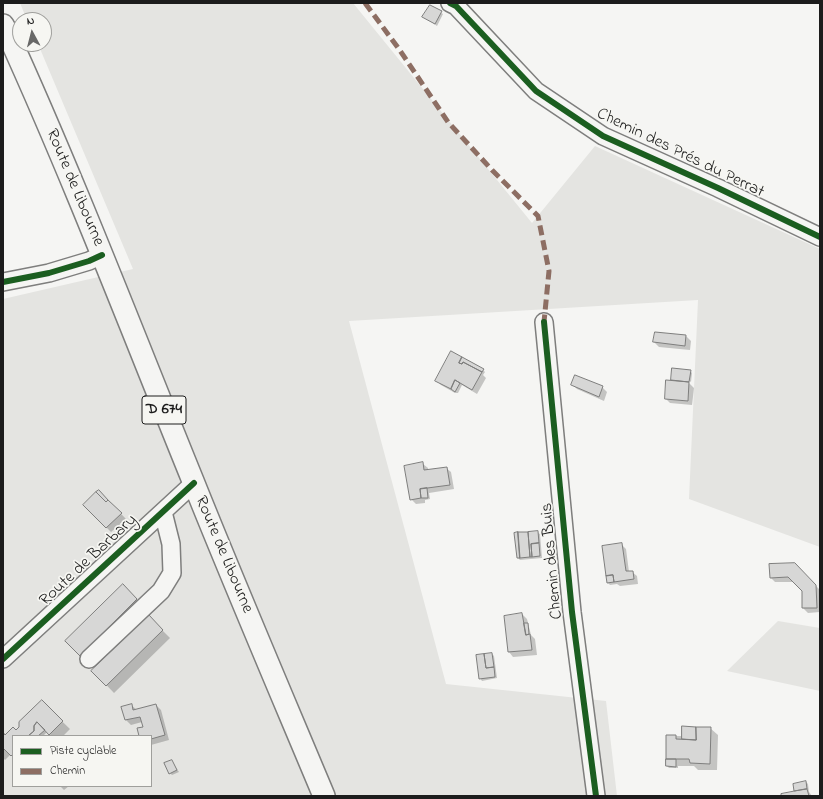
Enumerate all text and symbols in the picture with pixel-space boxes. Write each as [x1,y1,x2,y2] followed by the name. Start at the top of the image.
[12,12,52,52] north arrow
[26,13,35,29] text: N
[593,105,767,203] street label: Chemin des Prés du Perrat
[40,126,108,250] street label: Route de Libourne
[142,396,186,424] road number: D 674
[189,493,257,617] street label: Route de Libourne
[538,502,568,620] street label: Chemin des Buis
[36,511,142,611] street label: Route de Barbary
[12,735,152,787] legend
[50,742,116,760] text: Piste cyclable
[50,762,85,780] text: Chemin

